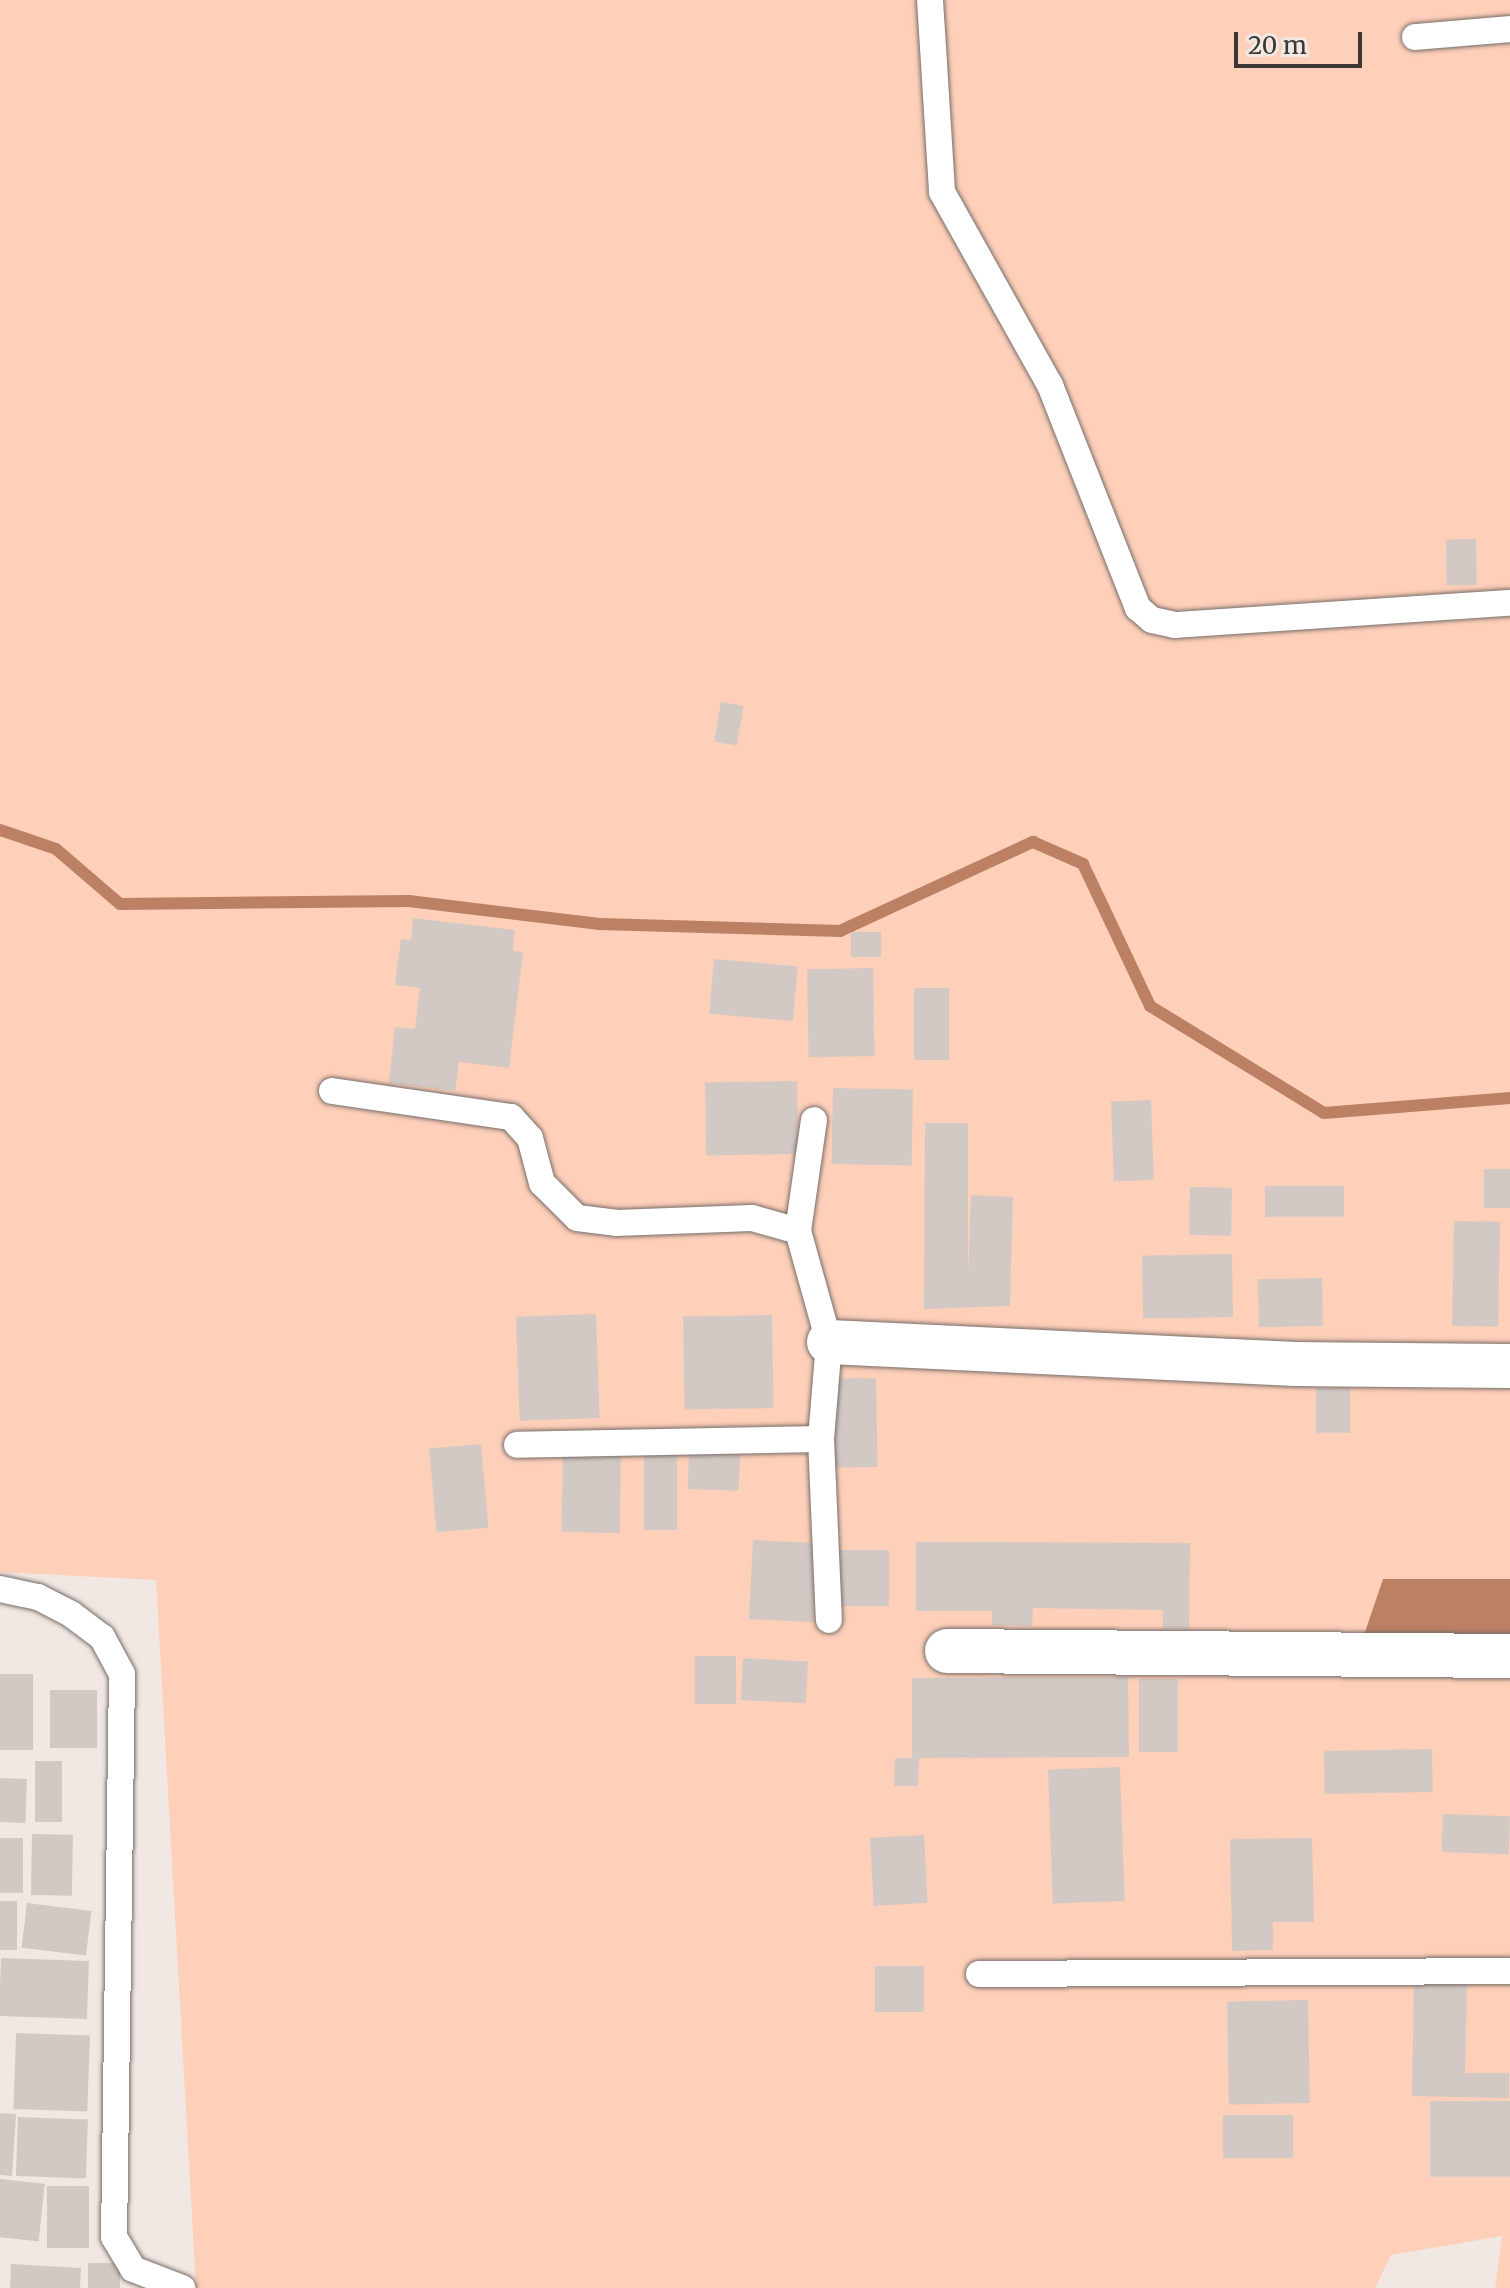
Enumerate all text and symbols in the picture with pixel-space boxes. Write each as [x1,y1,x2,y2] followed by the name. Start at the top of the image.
[1238,16,1366,66] scale bar
[1248,30,1307,61] text: 20 m

